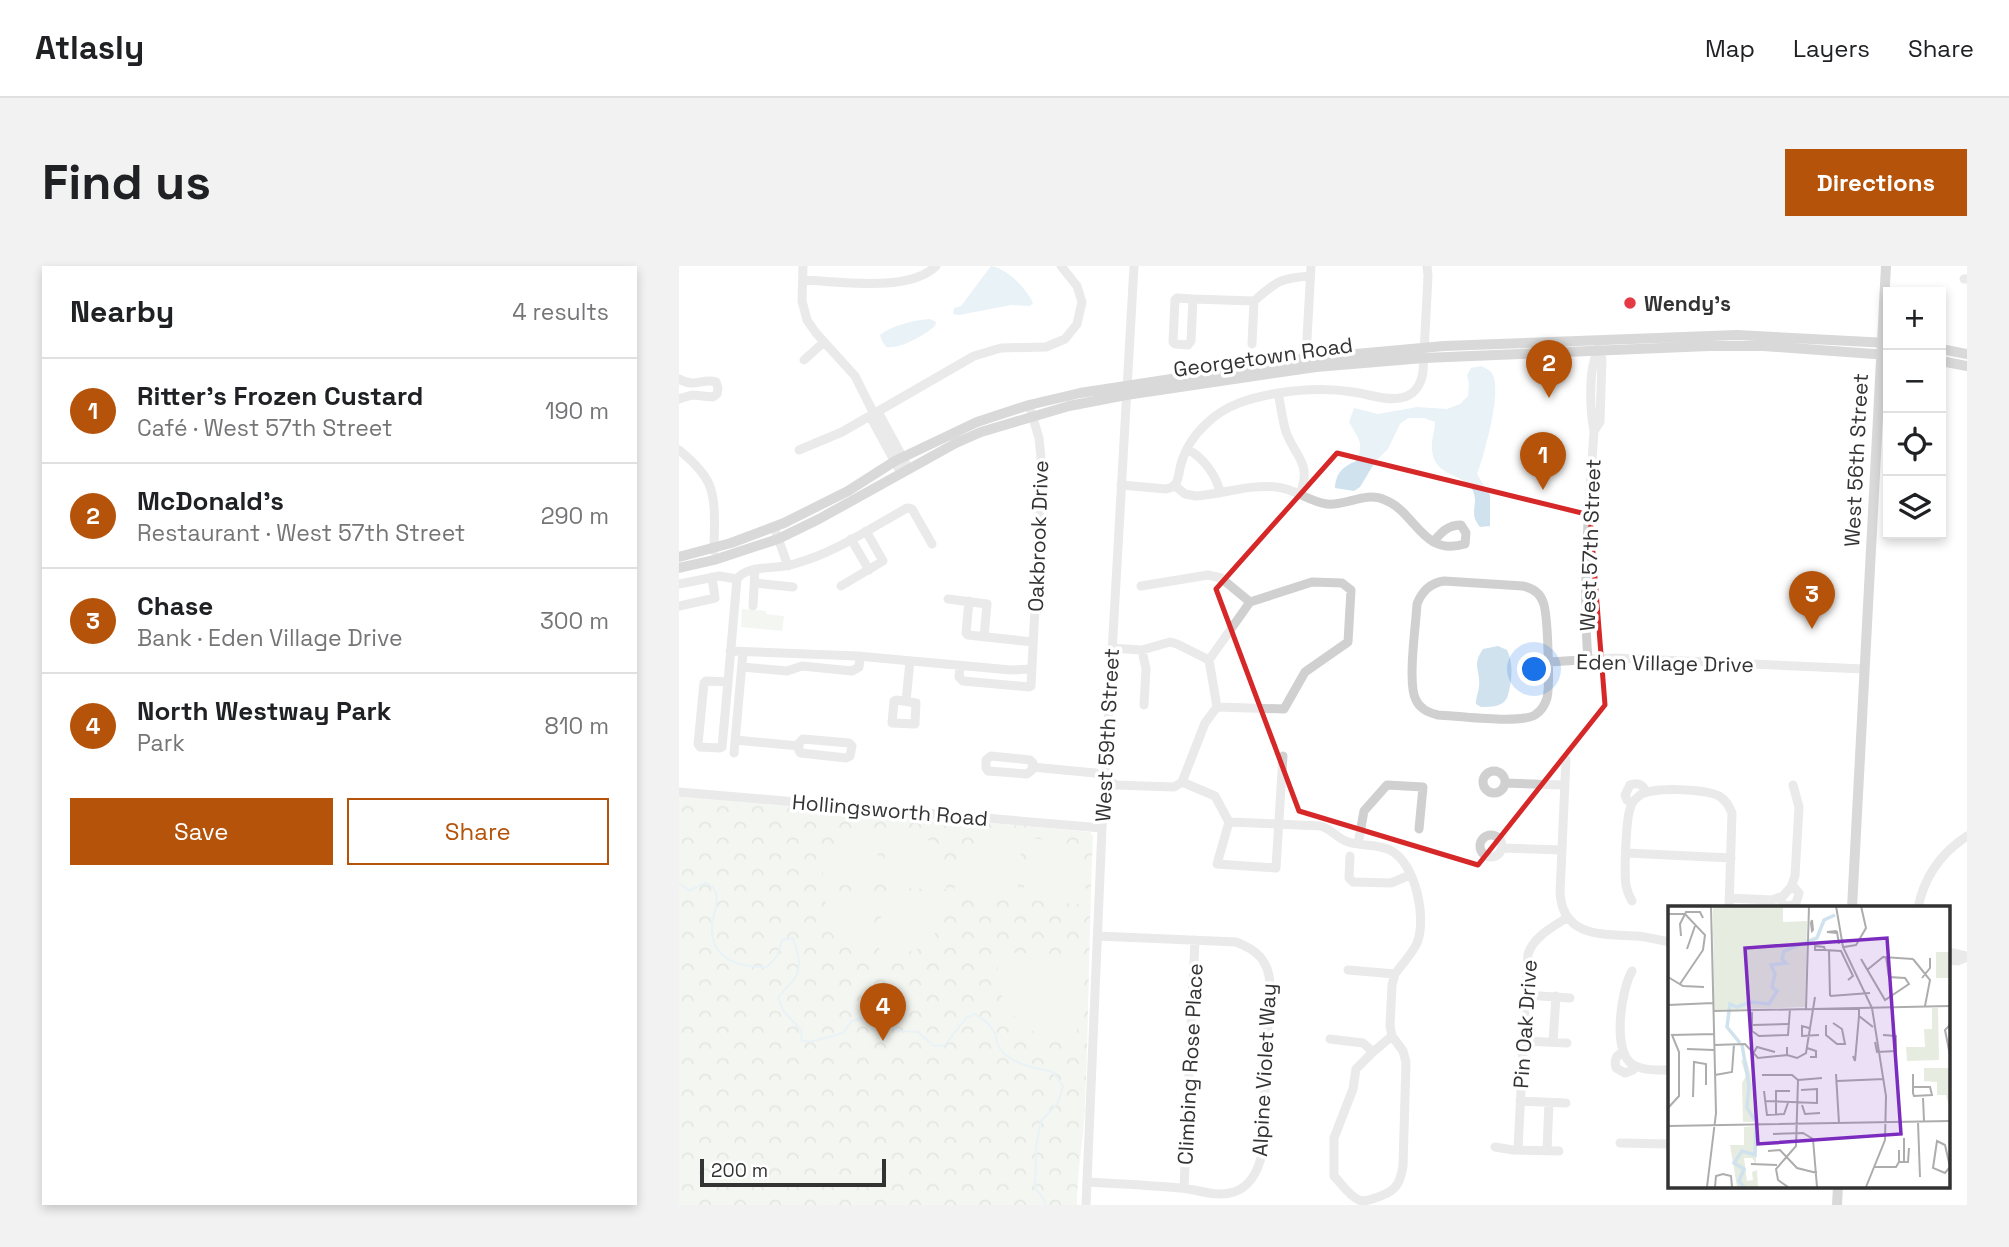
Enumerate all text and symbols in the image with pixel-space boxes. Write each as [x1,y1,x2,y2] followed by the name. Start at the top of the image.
[35,27,144,69] text: Atlasly
[1705,33,1755,64] text: Map
[1793,33,1870,64] text: Layers
[1908,33,1974,64] text: Share
[1785,149,1967,216] button: Directions
[42,151,211,213] text: Find us
[1883,287,1946,539] map controls
[1883,287,1946,350] button: +
[1644,290,1731,317] place label: Wendy's
[70,292,174,331] text: Nearby
[1622,295,1638,311] marker: Wendy's
[512,297,609,327] text: 4 results
[1171,331,1355,383] street label: Georgetown Road
[1526,340,1572,398] pin: 2
[1883,350,1946,413] button: −
[1838,372,1874,548] street label: West 56th Street
[137,379,423,413] text: Ritter's Frozen Custard
[88,396,98,426] text: 1
[545,396,609,426] text: 190 m
[137,413,393,443] text: Café · West 57th Street
[1883,413,1946,476] button: locate
[1520,432,1566,490] pin: 1
[1573,458,1607,632] street label: West 57th Street
[1022,460,1054,612] street label: Oakbrook Drive
[1883,476,1946,539] button: layers
[137,484,284,518] text: McDonald's
[86,501,100,531] text: 2
[541,501,609,531] text: 290 m
[137,518,465,548] text: Restaurant · West 57th Street
[1789,571,1835,629] pin: 3
[137,589,213,623] text: Chase
[86,606,100,636] text: 3
[540,606,609,636] text: 300 m
[137,623,403,653] text: Bank · Eden Village Drive
[1089,647,1125,823] street label: West 59th Street
[1576,648,1754,678] street label: Eden Village Drive
[1517,652,1551,686] your location
[137,694,391,728] text: North Westway Park
[86,711,100,741] text: 4
[545,711,609,741] text: 810 m
[137,728,185,758] text: Park
[791,788,989,832] street label: Hollingsworth Road
[70,798,333,865] button: Save
[347,798,609,865] button: Share
[1668,906,1949,1188] inset map
[1507,959,1543,1089] street label: Pin Oak Drive
[1171,962,1209,1166] street label: Climbing Rose Place
[860,983,906,1041] pin: 4
[1246,983,1282,1157] street label: Alpine Violet Way
[700,1156,885,1188] scale bar
[711,1158,768,1183] text: 200 m

